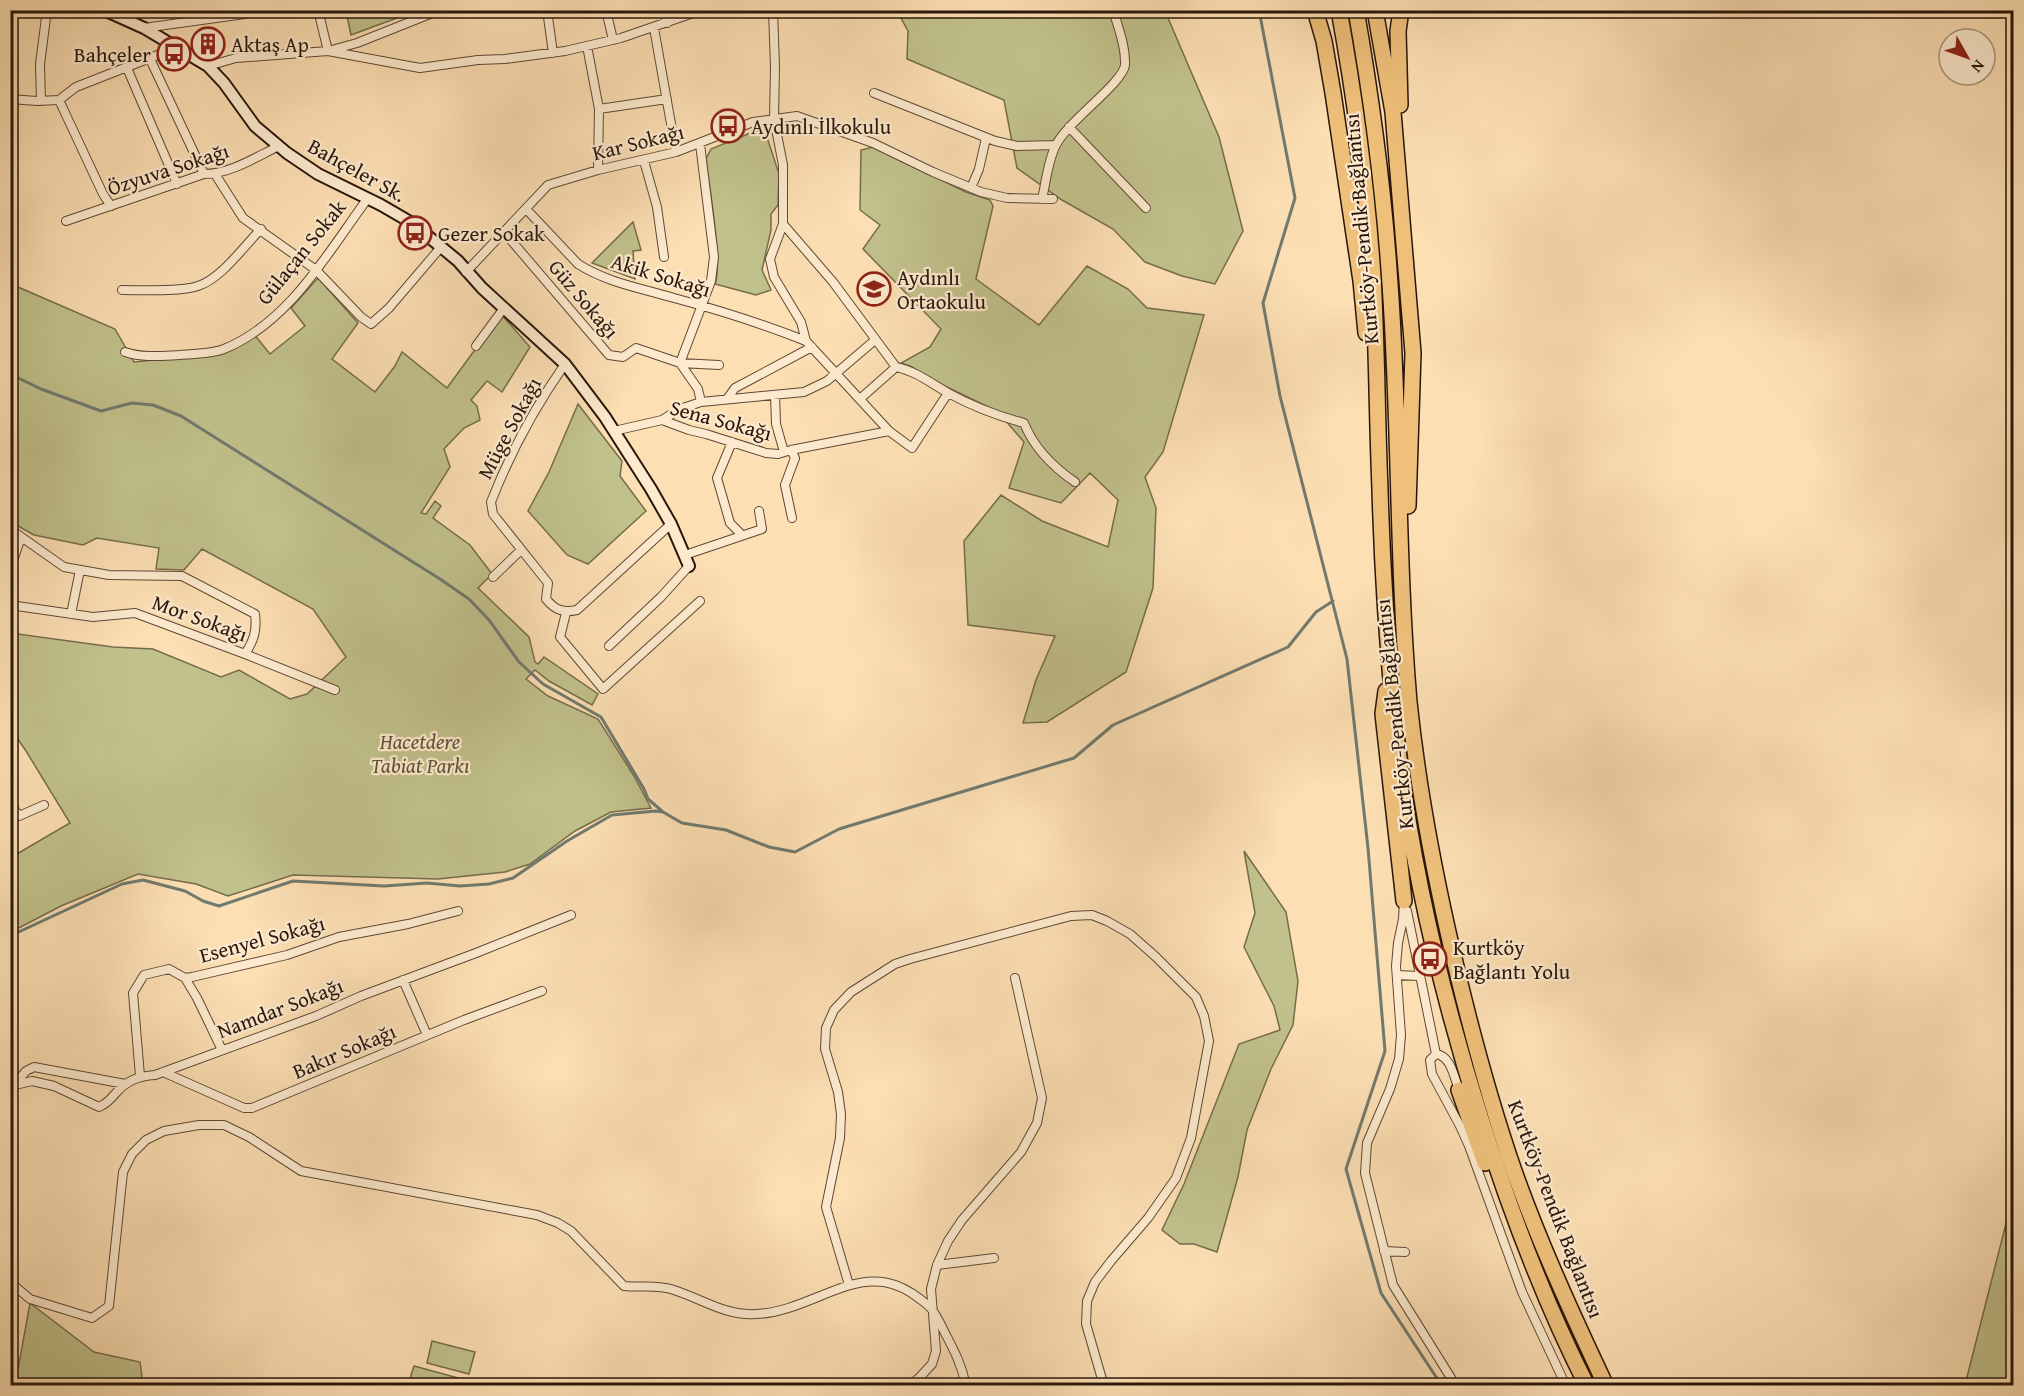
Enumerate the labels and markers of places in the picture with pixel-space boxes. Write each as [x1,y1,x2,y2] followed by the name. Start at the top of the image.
[190,26,226,62] building icon: Aktaş Ap
[231,29,309,60] place label: Aktaş Ap
[156,36,192,72] bus stop icon: Bahçeler
[74,39,151,70] place label: Bahçeler
[710,108,746,144] bus stop icon: Aydınlı İlkokulu
[751,111,892,142] place label: Aydınlı İlkokulu
[397,215,433,251] bus stop icon: Gezer Sokak
[438,218,545,249] place label: Gezer Sokak
[897,262,986,317] place label: Aydınlı Ortaokulu
[856,271,892,307] school or university icon: Aydınlı Ortaokulu
[1453,932,1571,987] place label: Kurtköy Bağlantı Yolu
[1412,941,1448,977] bus stop icon: Kurtköy Bağlantı Yolu

